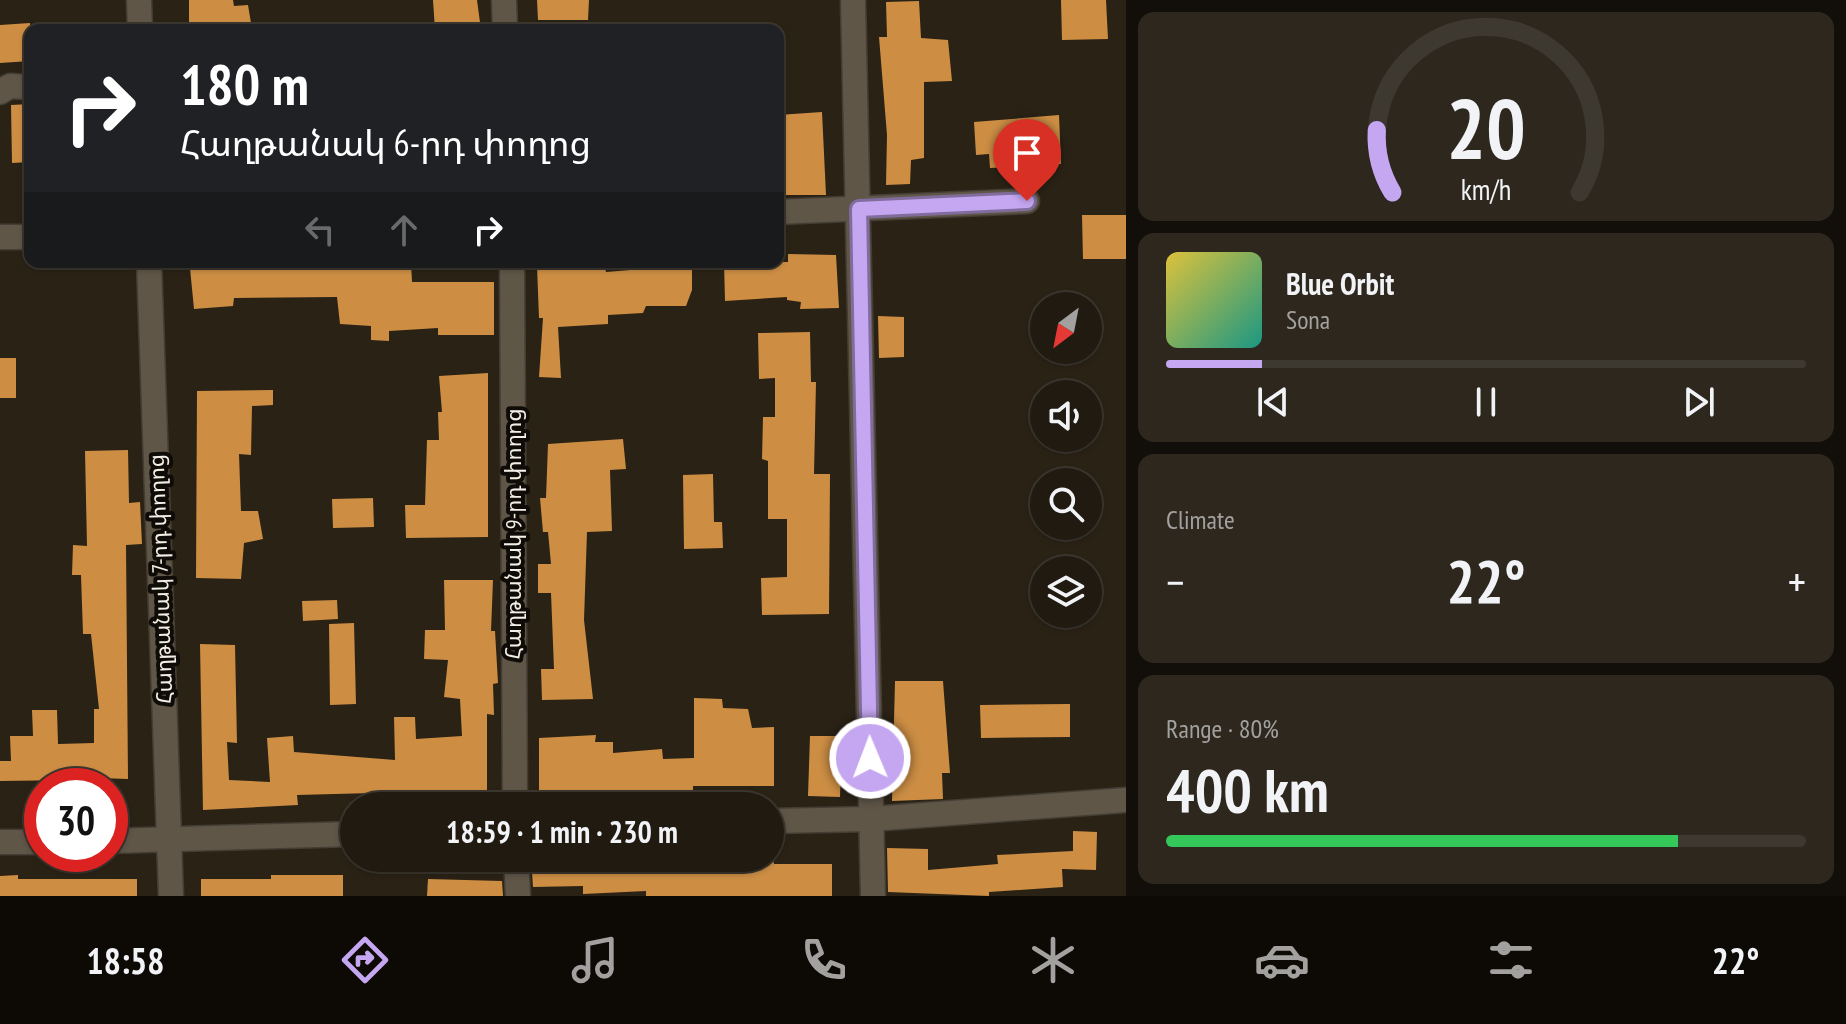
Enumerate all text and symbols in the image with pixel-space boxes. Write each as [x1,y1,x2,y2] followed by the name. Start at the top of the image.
[180,48,309,120] text: 180 m
[48,56,152,160] icon: right
[1446,73,1526,181] text: 20
[180,119,591,166] text: Հաղթանակ 6-րդ փողոց
[993,119,1061,201] pin
[1005,131,1049,175] icon: arrive
[1461,171,1511,208] text: km/h
[298,208,342,252] icon: left
[382,208,426,252] icon: ahead
[466,208,510,252] icon: right
[1286,264,1394,303] text: Blue Orbit
[1030,292,1102,364] north arrow
[1030,292,1102,628] map controls
[1286,303,1330,336] text: Sona
[1030,380,1102,452] button: sound
[1251,380,1295,424] icon: previous
[1464,380,1508,424] icon: pause
[1677,380,1721,424] icon: next
[499,408,527,660] street label: Հաղթանակ 9-րդ փողոց
[142,454,178,704] street label: Հաղթանակ 7-րդ փողոց
[1030,468,1102,540] button: search
[1166,503,1235,536] text: Climate
[1446,542,1526,620] text: 22°
[1166,553,1184,610] text: −
[1788,553,1806,610] text: +
[1030,556,1102,628] button: layers
[1166,712,1279,745] text: Range · 80%
[828,716,912,800] position arrow
[1166,751,1329,829] text: 400 km
[24,768,128,872] speed limit sign: 30
[446,812,678,851] text: 18:59 · 1 min · 230 m
[337,932,393,988] icon: directions
[567,932,623,988] icon: music
[796,932,852,988] icon: phone
[1025,932,1081,988] icon: climate
[1254,932,1310,988] icon: car
[1483,932,1539,988] icon: filters
[87,937,164,984] text: 18:58
[1712,937,1759,984] text: 22°

